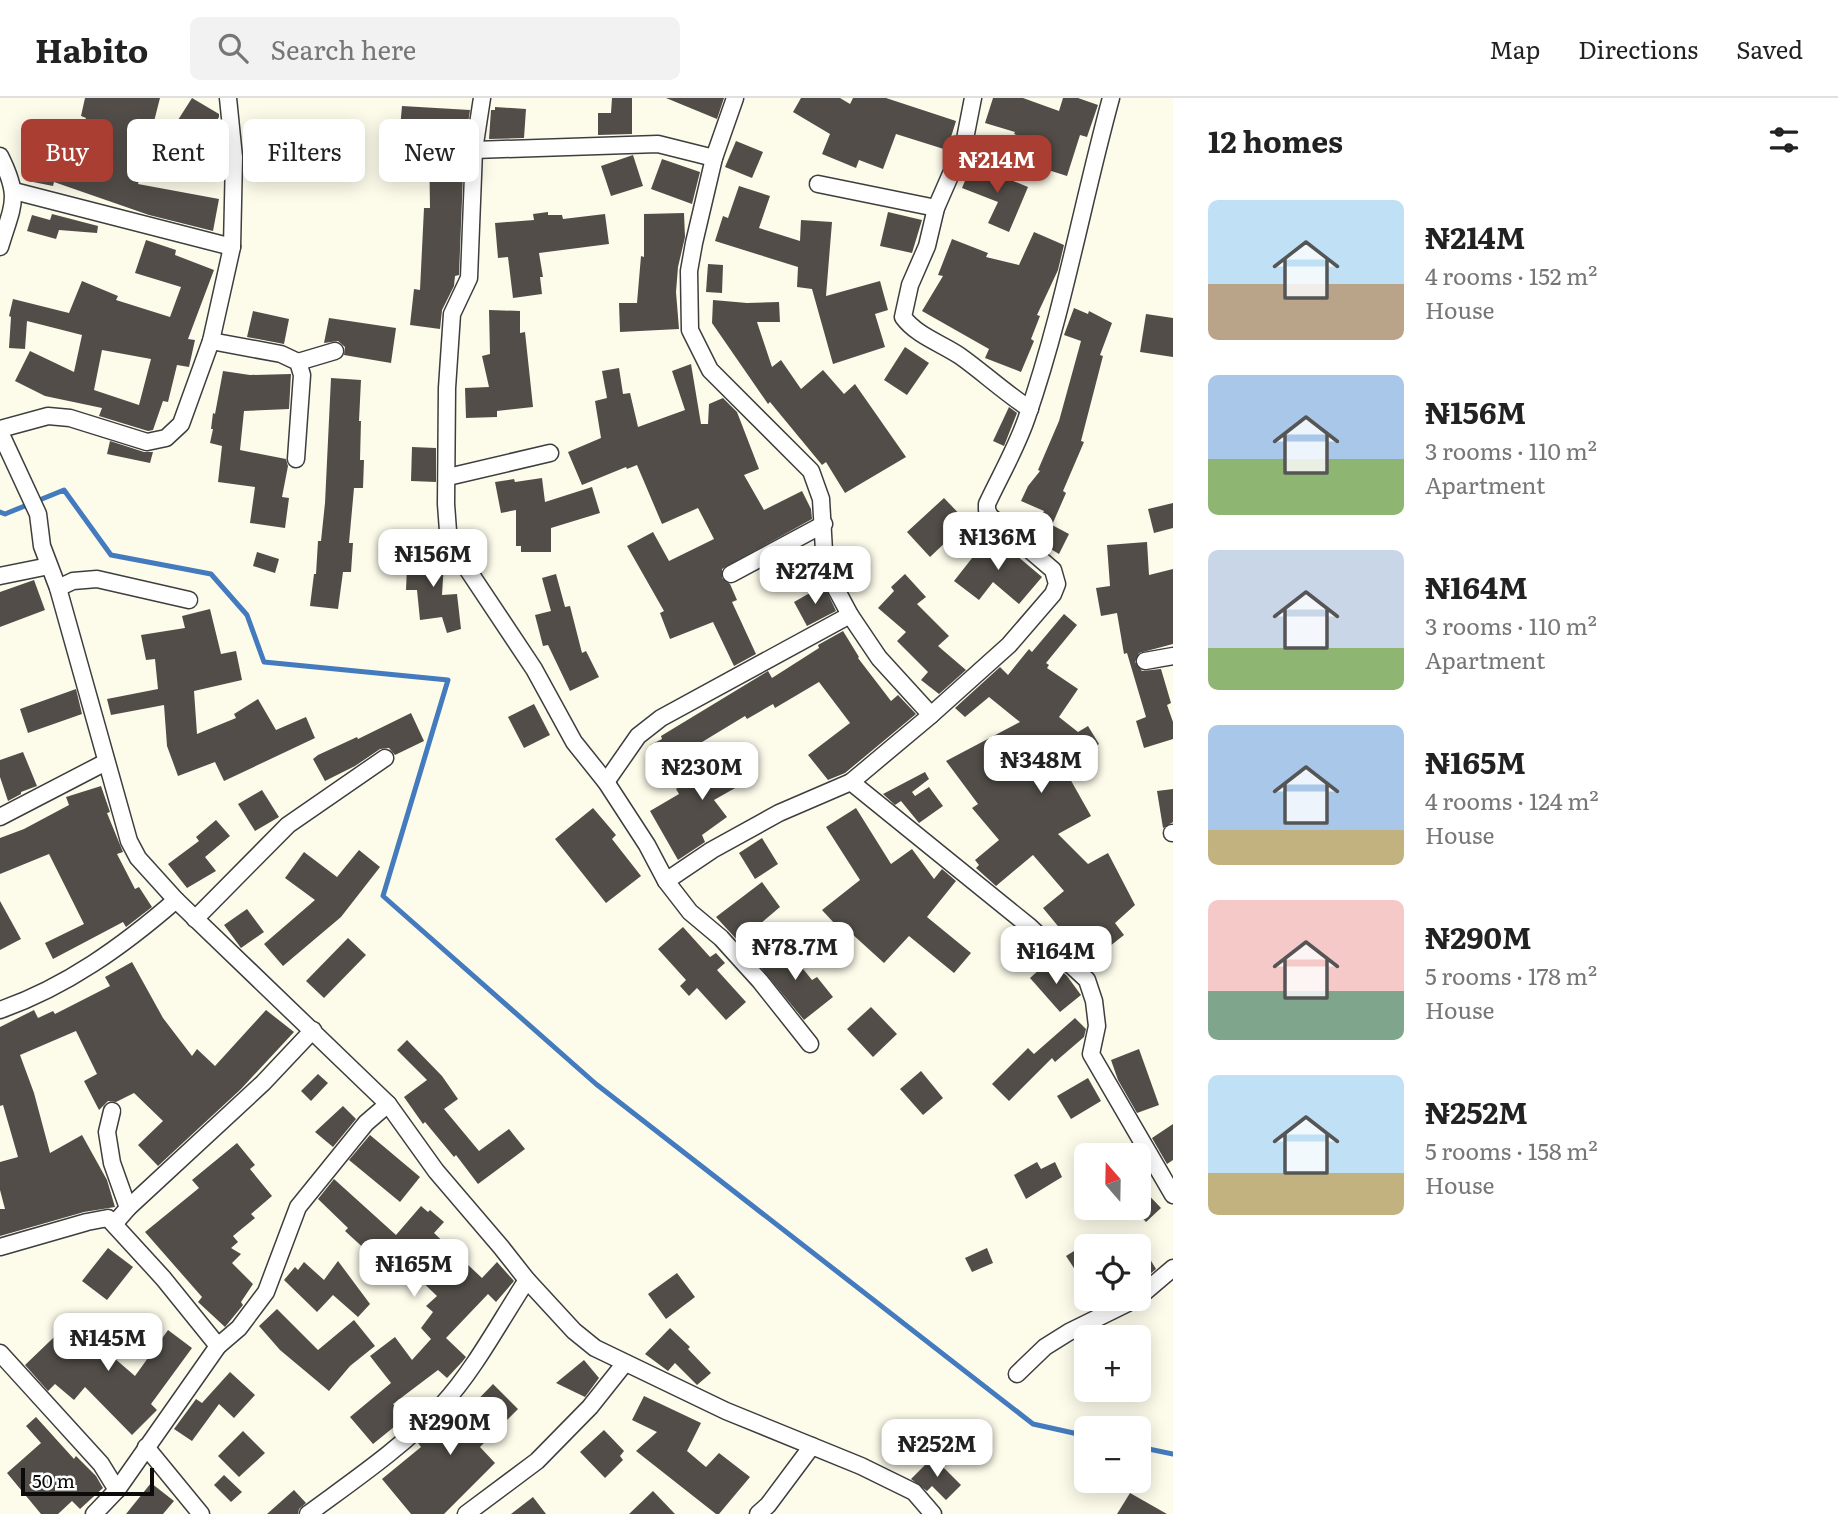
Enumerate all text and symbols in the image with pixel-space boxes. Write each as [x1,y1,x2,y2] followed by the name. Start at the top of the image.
[190,17,680,80] search box
[35,24,148,73] text: Habito
[214,29,252,67] icon: search
[270,29,416,68] text: Search here
[1489,31,1540,66] text: Map
[1578,31,1698,66] text: Directions
[1736,31,1803,66] text: Saved
[1208,118,1343,162] text: 12 homes
[21,119,113,182] chip: Buy
[127,119,229,182] chip: Rent
[243,119,365,182] chip: Filters
[379,119,479,182] chip: New
[1765,121,1803,159] icon: filters
[948,136,1046,195] pin: ₦214M
[959,141,1035,175] text: ₦214M
[1425,214,1525,258] text: ₦214M
[1264,228,1348,312] icon: home
[1425,258,1598,292] text: 4 rooms · 152 m²
[1425,292,1494,326] text: House
[1425,389,1526,433] text: ₦156M
[1264,403,1348,487] icon: home
[1425,433,1597,467] text: 3 rooms · 110 m²
[1425,467,1545,501] text: Apartment
[949,512,1047,572] pin: ₦136M
[959,518,1037,552] text: ₦136M
[384,530,482,589] pin: ₦156M
[394,535,472,569] text: ₦156M
[766,546,864,606] pin: ₦274M
[776,552,854,586] text: ₦274M
[1425,564,1528,608] text: ₦164M
[1264,578,1348,662] icon: home
[1425,608,1597,642] text: 3 rooms · 110 m²
[1425,642,1545,676] text: Apartment
[992,736,1090,795] pin: ₦348M
[1425,739,1526,783] text: ₦165M
[1000,741,1082,775] text: ₦348M
[653,742,751,802] pin: ₦230M
[661,748,743,782] text: ₦230M
[1264,753,1348,837] icon: home
[1425,783,1599,817] text: 4 rooms · 124 m²
[1425,817,1494,851] text: House
[1425,914,1532,958] text: ₦290M
[738,922,852,982] pin: ₦78.7M
[1007,926,1105,986] pin: ₦164M
[752,928,838,962] text: ₦78.7M
[1264,928,1348,1012] icon: home
[1017,932,1095,966] text: ₦164M
[1425,958,1597,992] text: 5 rooms · 178 m²
[1425,992,1494,1026] text: House
[1425,1089,1528,1133] text: ₦252M
[1264,1103,1348,1187] icon: home
[1425,1133,1598,1167] text: 5 rooms · 158 m²
[1074,1143,1152,1220] north arrow
[1074,1143,1151,1493] map controls
[1425,1167,1494,1201] text: House
[1074,1234,1151,1311] button: locate
[365,1240,463,1299] pin: ₦165M
[375,1245,453,1279] text: ₦165M
[59,1314,157,1373] pin: ₦145M
[69,1319,147,1353] text: ₦145M
[1074,1325,1151,1402] button: +
[401,1398,499,1457] pin: ₦290M
[409,1403,491,1437] text: ₦290M
[1074,1416,1151,1493] button: −
[888,1420,986,1479] pin: ₦252M
[898,1425,976,1459] text: ₦252M
[21,1465,154,1497] scale bar
[32,1466,75,1494] text: 50 m

